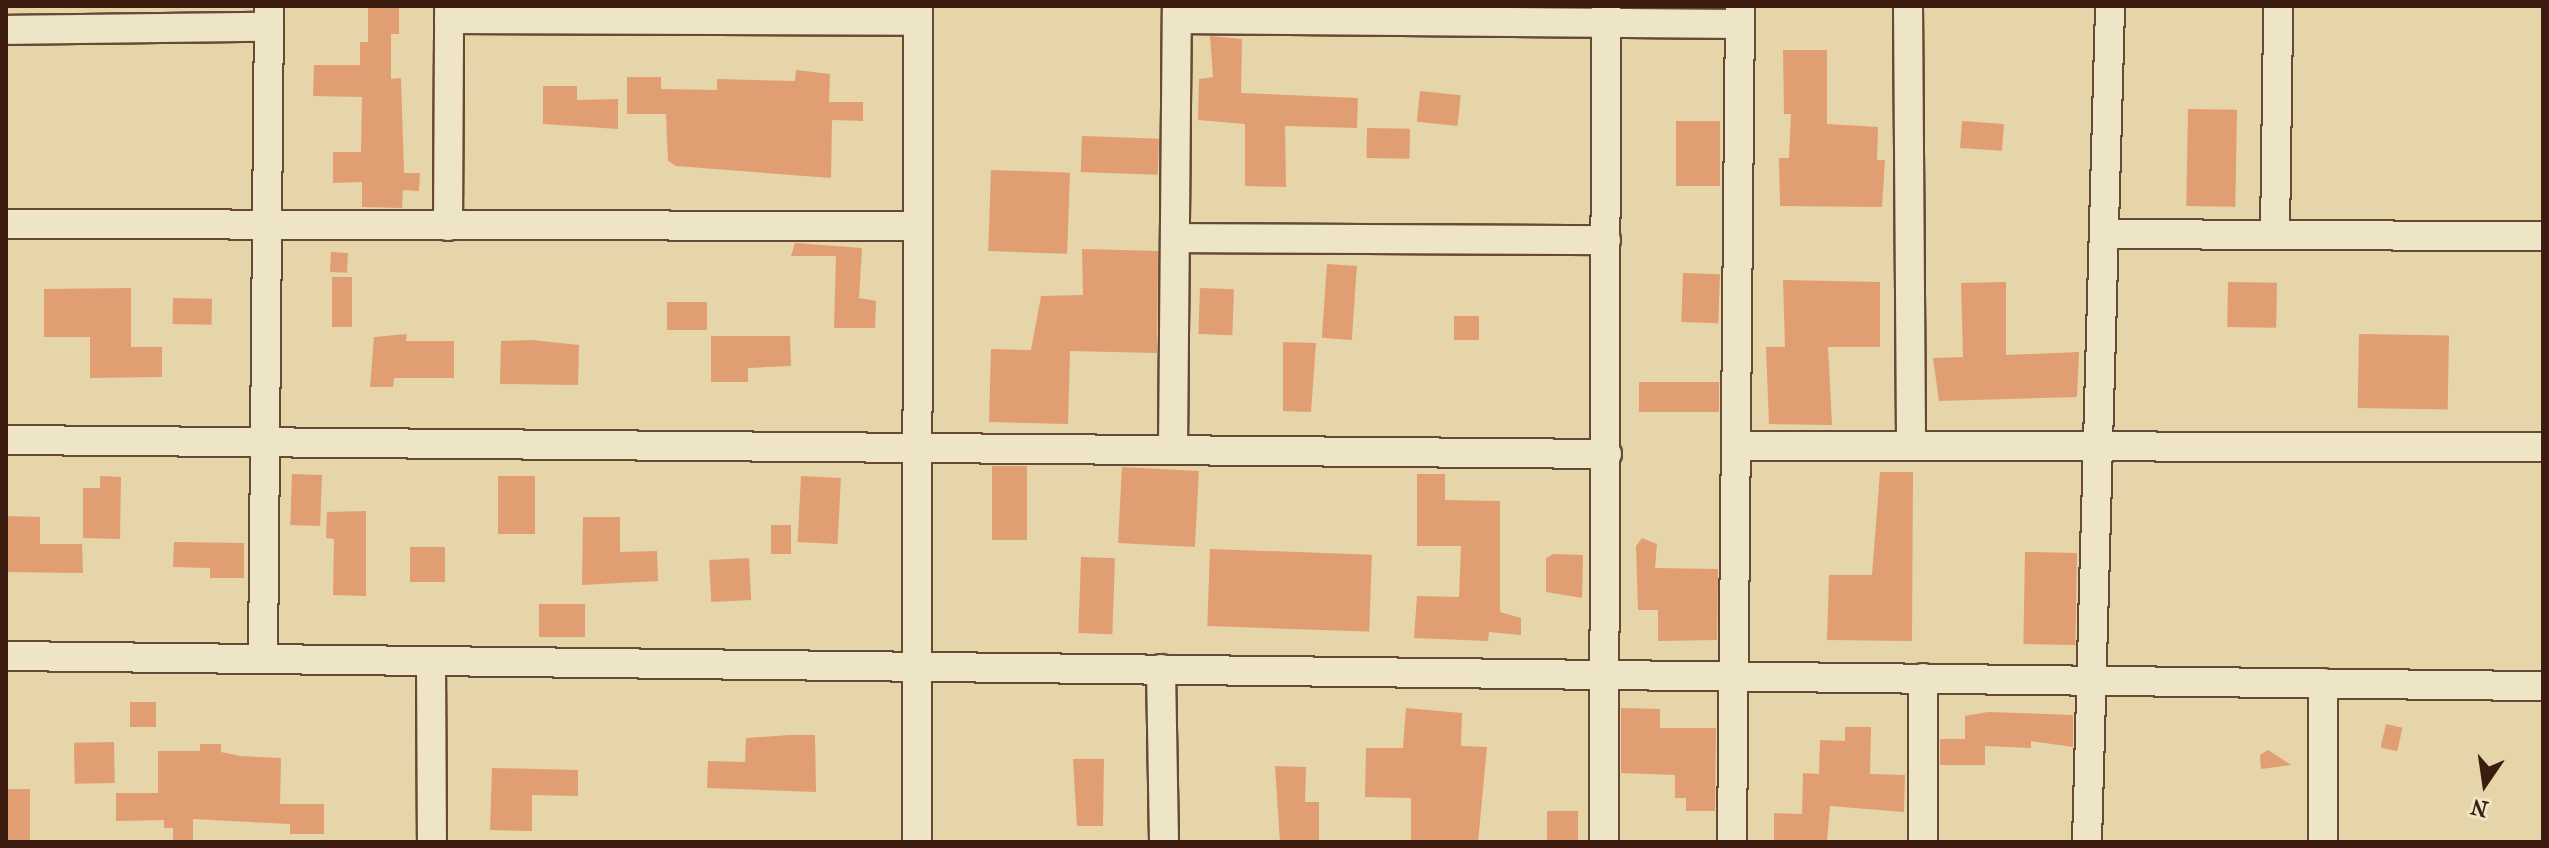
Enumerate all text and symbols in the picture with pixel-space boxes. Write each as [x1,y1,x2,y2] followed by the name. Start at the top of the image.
[2445,744,2525,824] north arrow
[2469,793,2491,822] text: N

